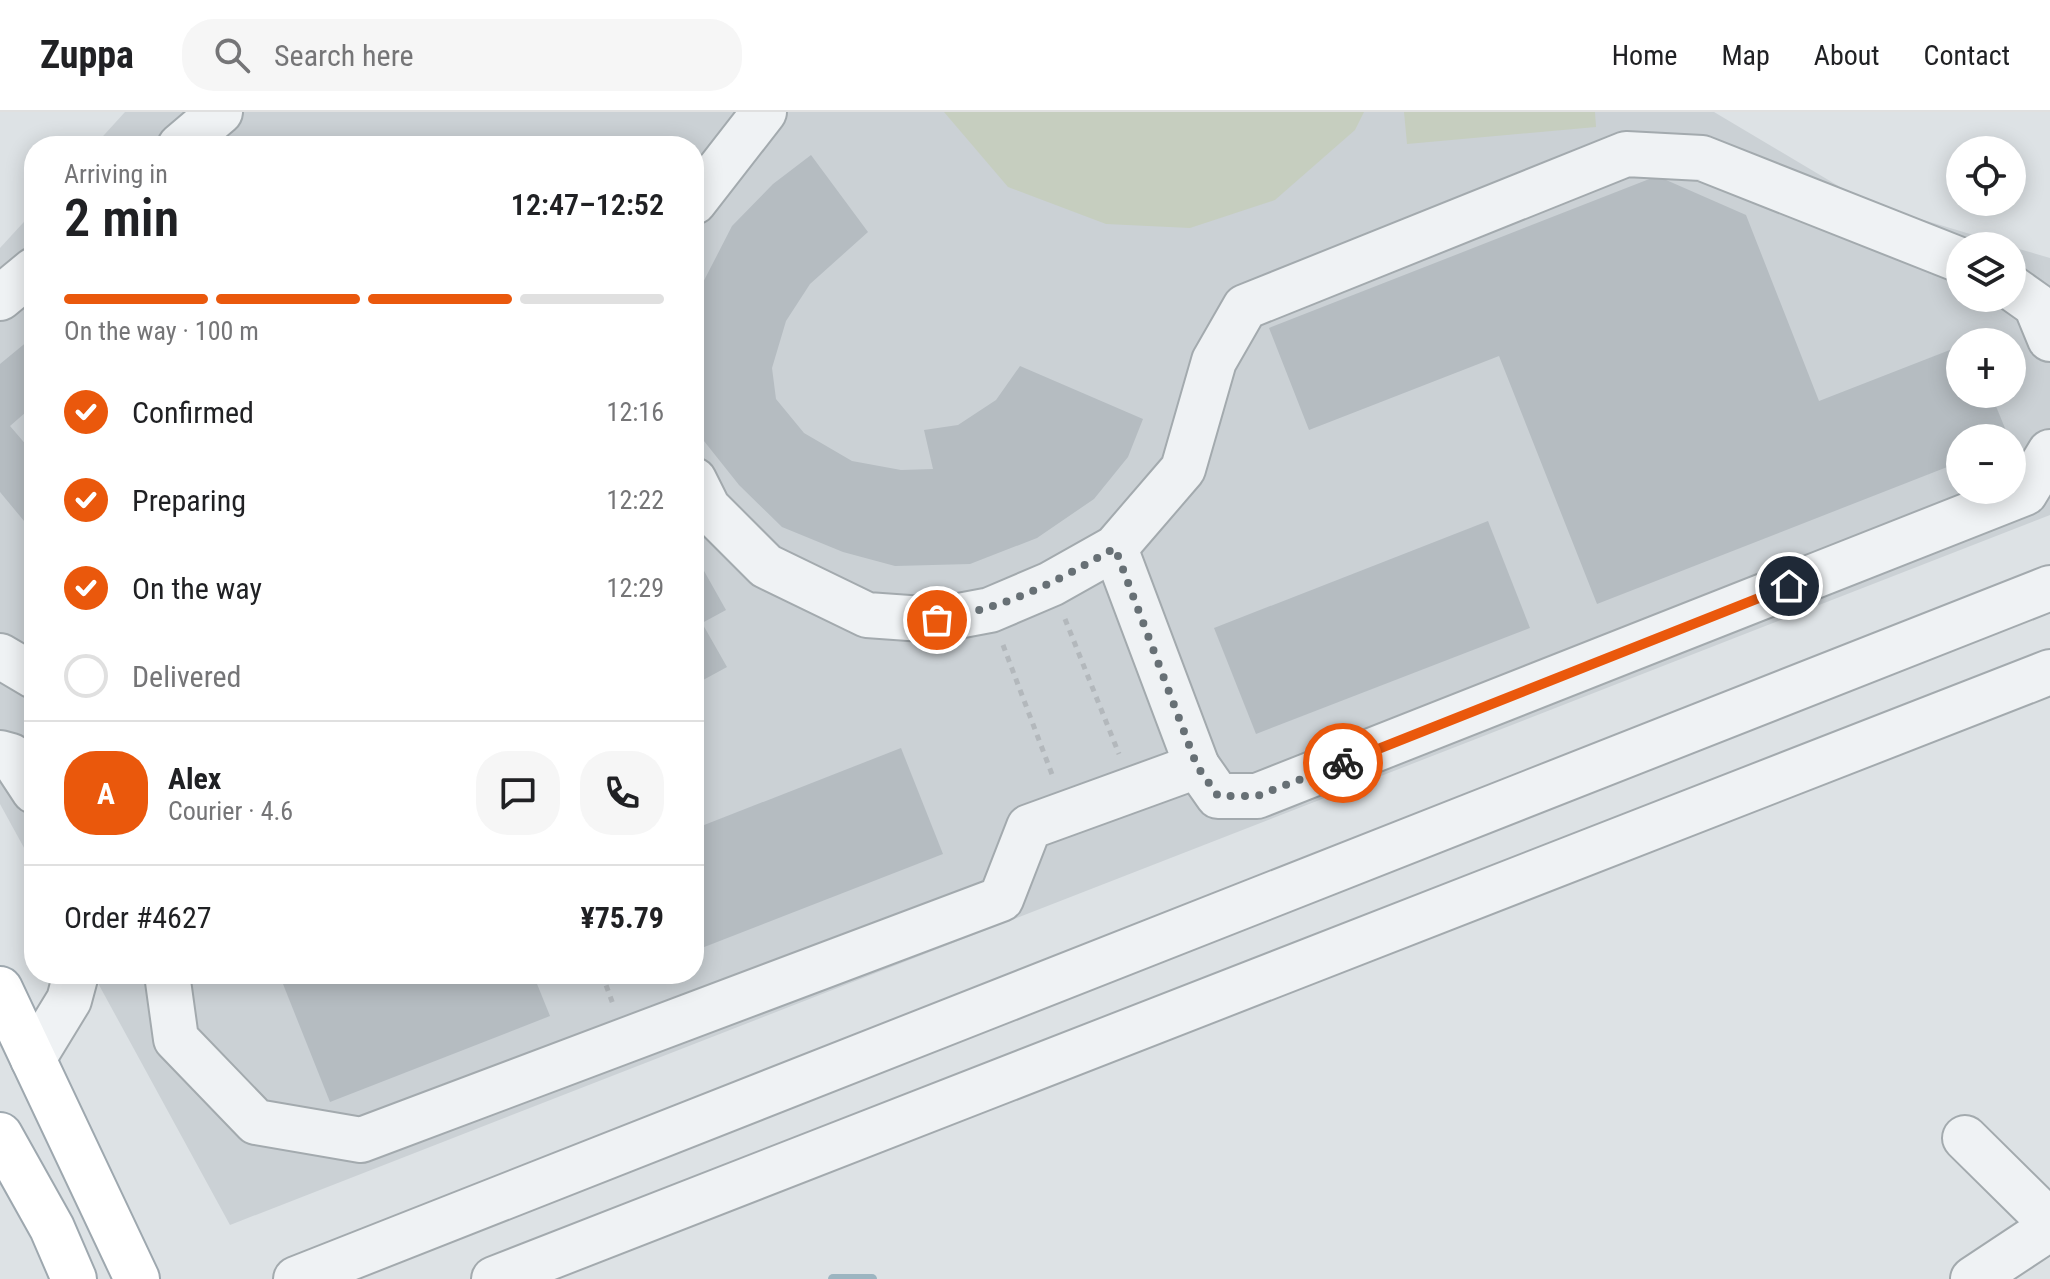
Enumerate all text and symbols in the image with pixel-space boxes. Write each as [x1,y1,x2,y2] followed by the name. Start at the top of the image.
[182,19,742,91] search box
[40,33,134,77] text: Zuppa
[210,33,254,77] icon: search
[274,38,414,73] text: Search here
[1612,39,1677,72] text: Home
[1721,39,1770,72] text: Map
[1814,39,1880,72] text: About
[1924,39,2010,72] text: Contact
[1946,136,2026,504] map controls
[1946,136,2026,216] button: locate
[64,159,168,189] text: Arriving in
[511,187,664,222] text: 12:47–12:52
[64,188,179,249] text: 2 min
[1946,232,2026,312] button: layers
[64,316,259,346] text: On the way · 100 m
[1946,328,2026,408] button: +
[64,390,108,434] icon: check
[132,395,254,430] text: Confirmed
[607,397,664,427] text: 12:16
[1946,424,2026,504] button: −
[64,478,108,522] icon: check
[132,483,246,518] text: Preparing
[607,485,664,515] text: 12:22
[1755,552,1823,620] pin
[1767,564,1811,608] icon: home
[64,566,108,610] icon: check
[132,571,262,606] text: On the way
[607,573,664,603] text: 12:29
[903,586,971,654] pin
[915,598,959,642] icon: bag
[132,659,241,694] text: Delivered
[1303,723,1383,803] courier
[1321,741,1365,785] icon: bike
[476,751,560,835] button: chat
[580,751,664,835] button: phone
[168,761,221,796] text: Alex
[97,776,115,811] text: A
[168,796,293,826] text: Courier · 4.6
[64,900,212,935] text: Order #4627
[580,900,664,935] text: ¥75.79

